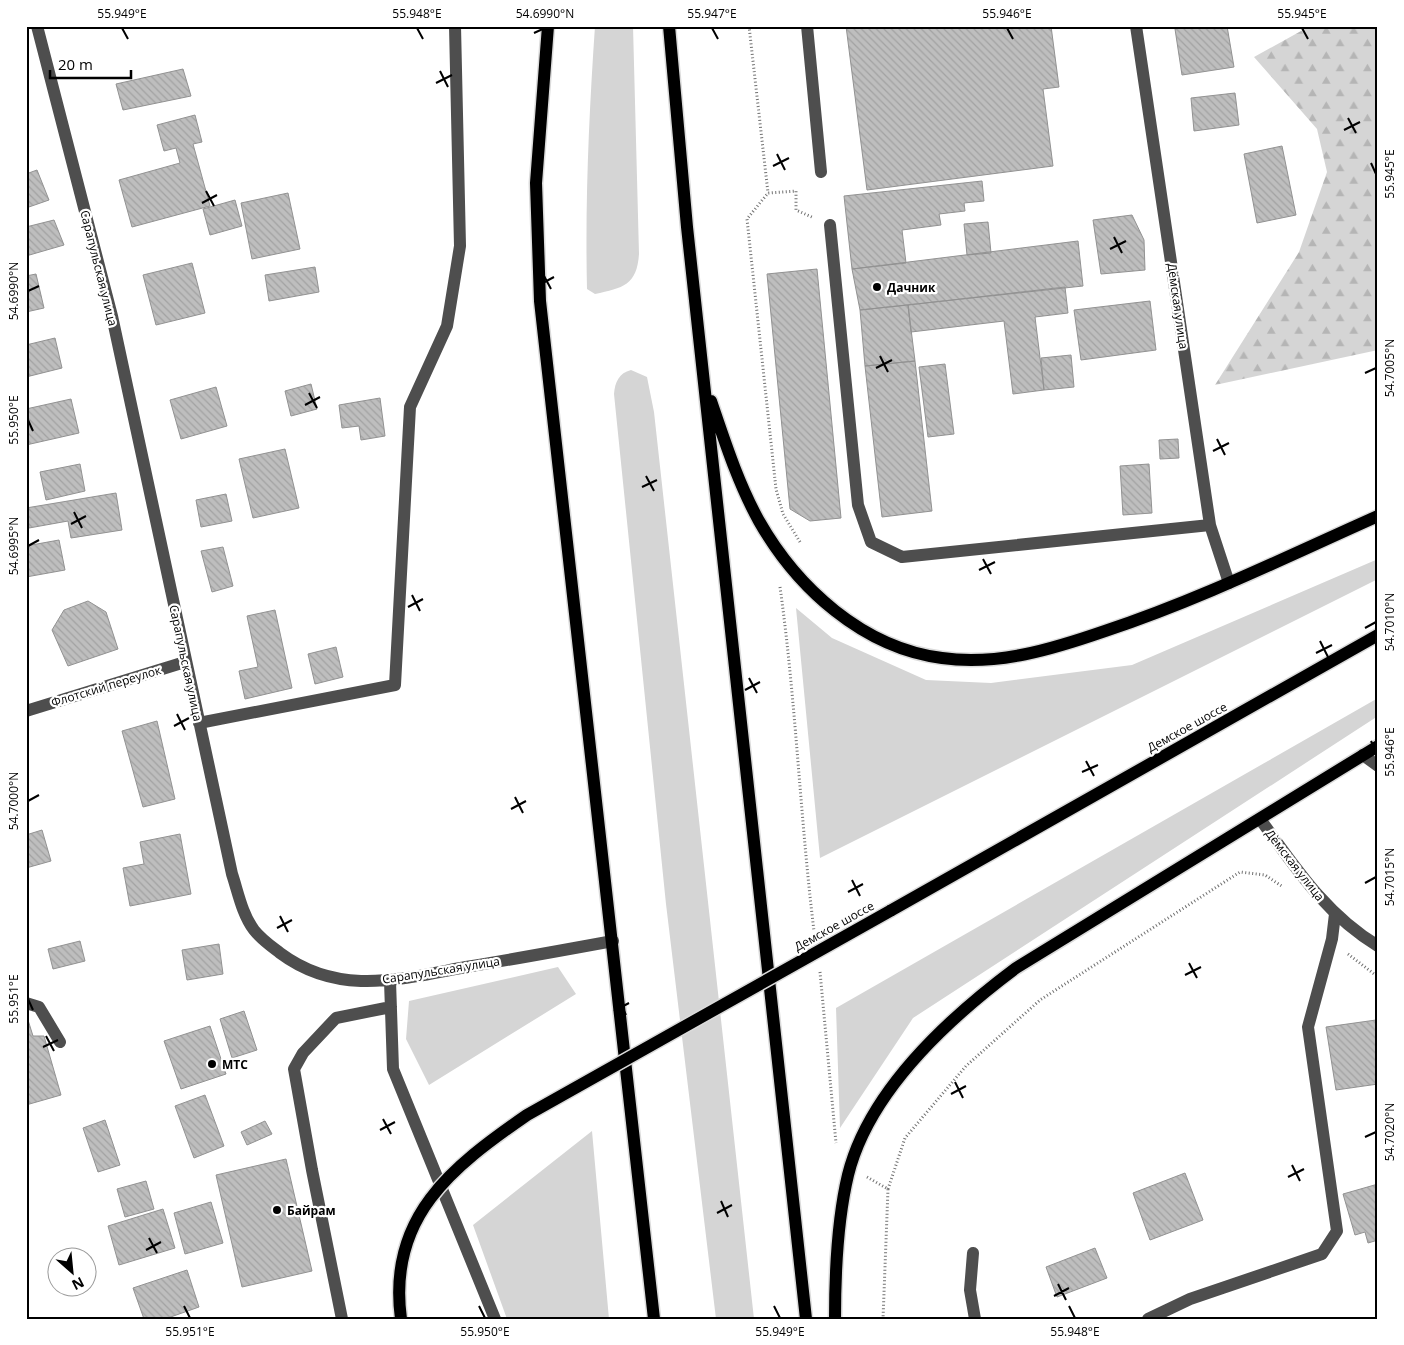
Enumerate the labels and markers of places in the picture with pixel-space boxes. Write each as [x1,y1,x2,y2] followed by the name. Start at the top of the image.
[887,279,936,296] place label: Дачник
[871,281,883,293] marker: Дачник
[222,1056,248,1073] place label: МТС
[206,1058,218,1070] marker: МТС
[287,1202,336,1219] place label: Байрам
[271,1204,283,1216] marker: Байрам

